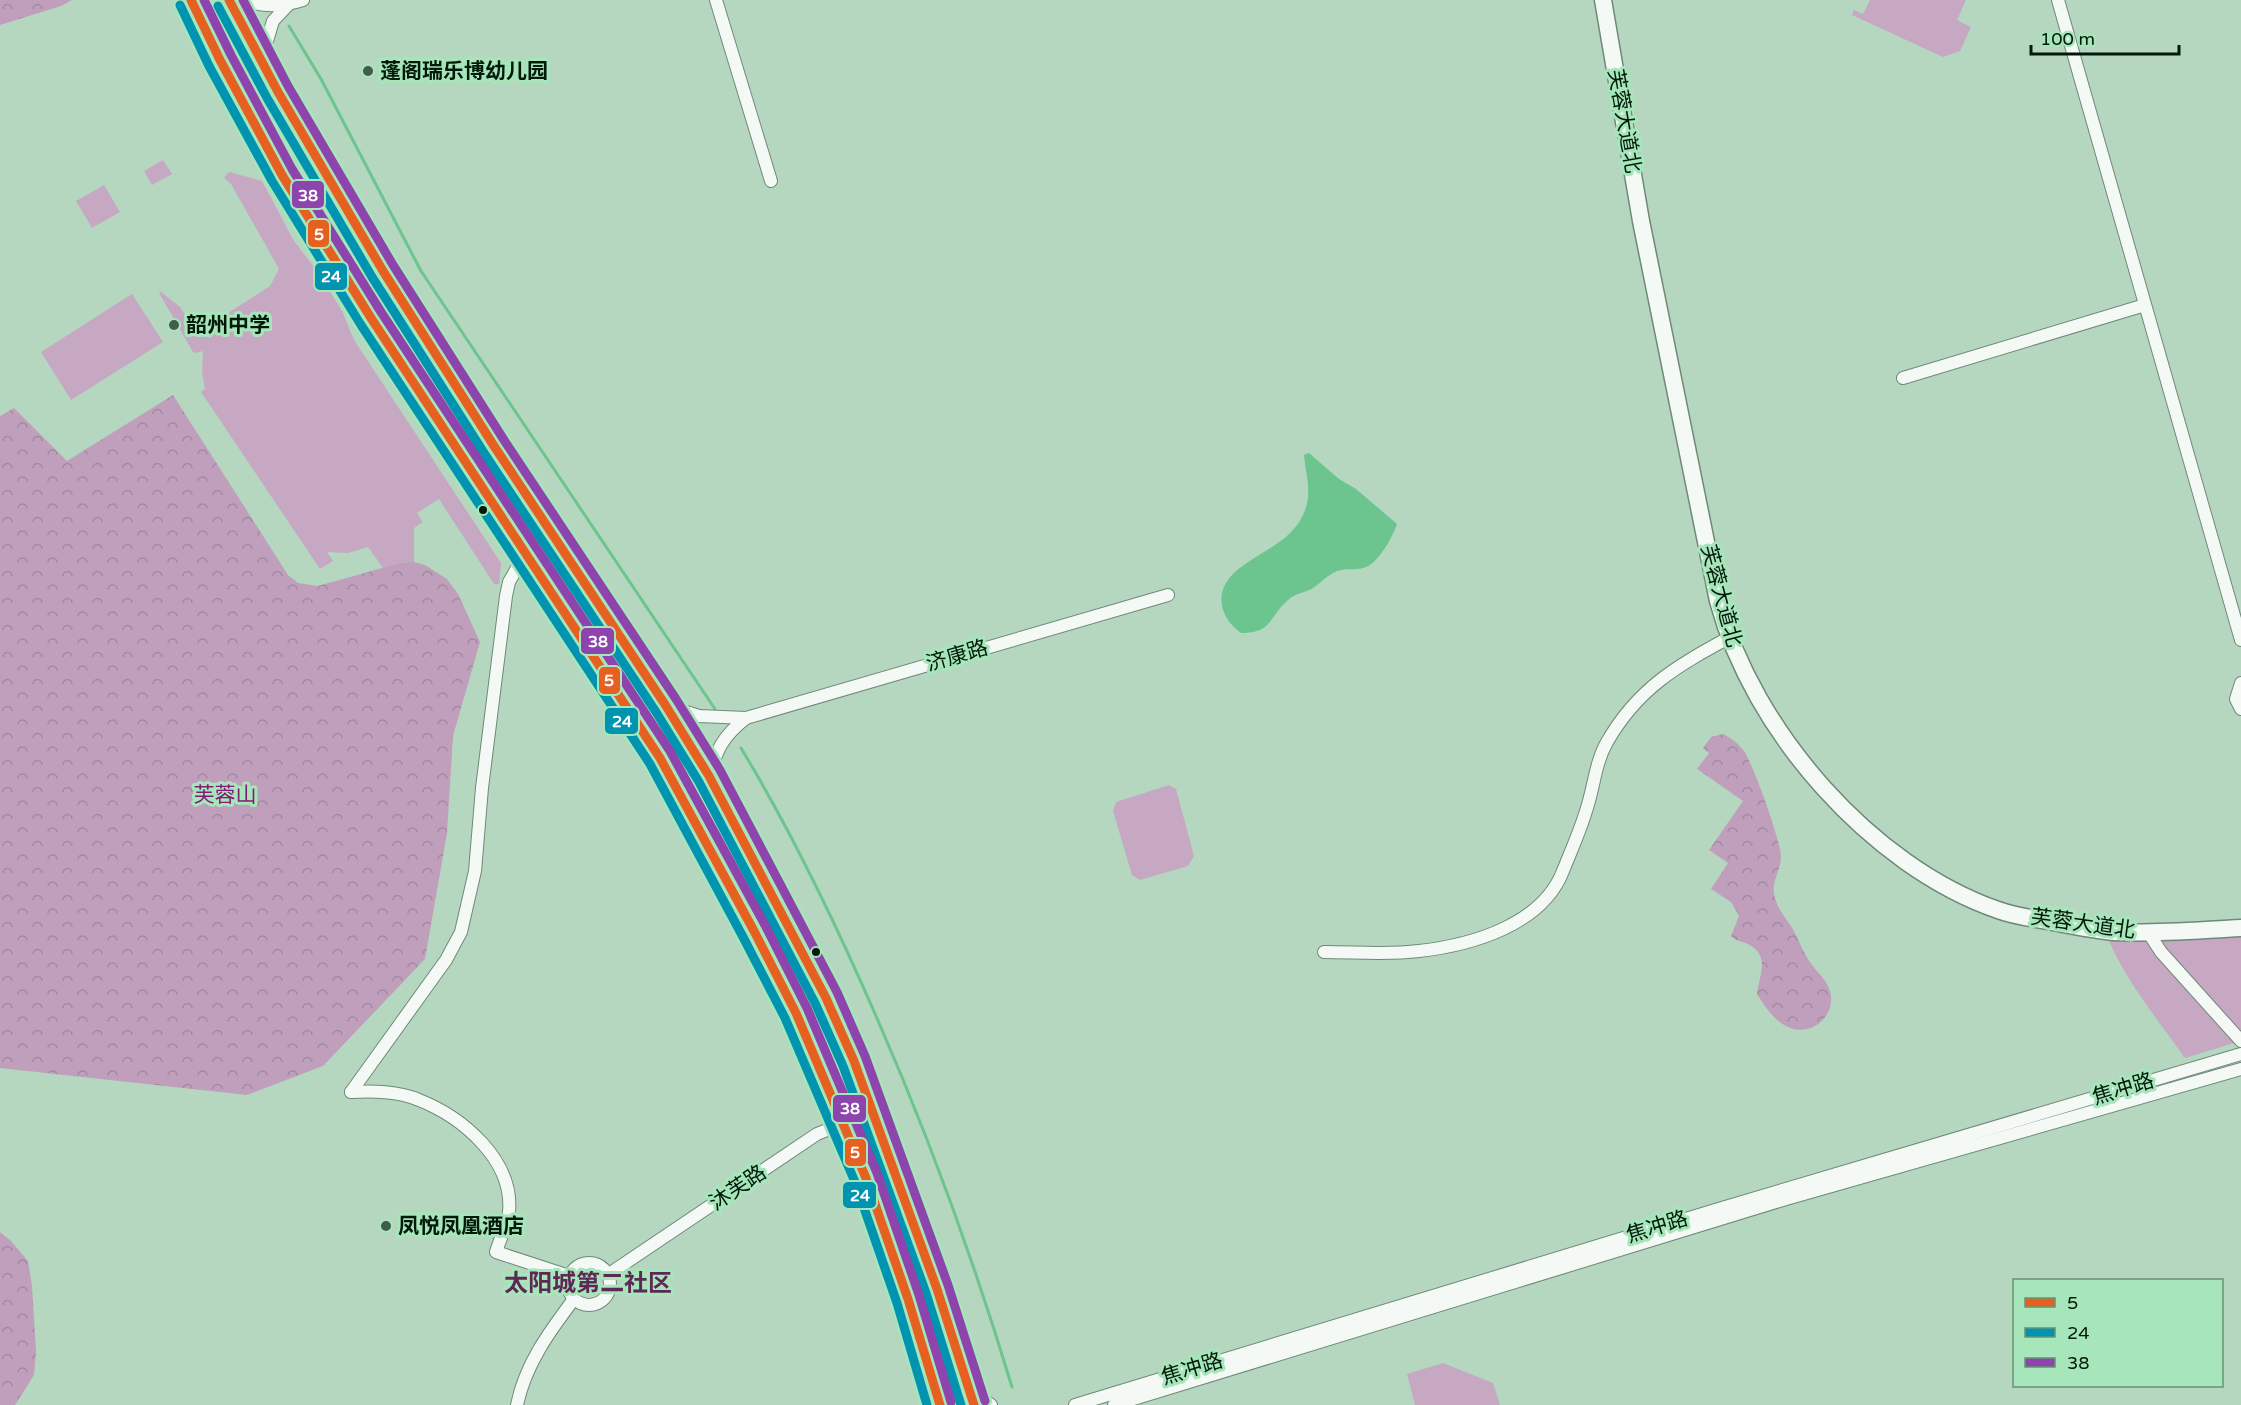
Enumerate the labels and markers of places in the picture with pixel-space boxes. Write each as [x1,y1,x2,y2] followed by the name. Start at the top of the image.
[380,59,548,84] place label: 蓬阁瑞乐博幼儿园
[361,64,375,78] marker: 蓬阁瑞乐博幼儿园
[186,313,270,338] place label: 韶州中学
[167,318,181,332] marker: 韶州中学
[477,504,489,516] unlabelled marker
[810,946,822,958] unlabelled marker
[398,1214,524,1239] place label: 凤悦凤凰酒店
[379,1219,393,1233] marker: 凤悦凤凰酒店

